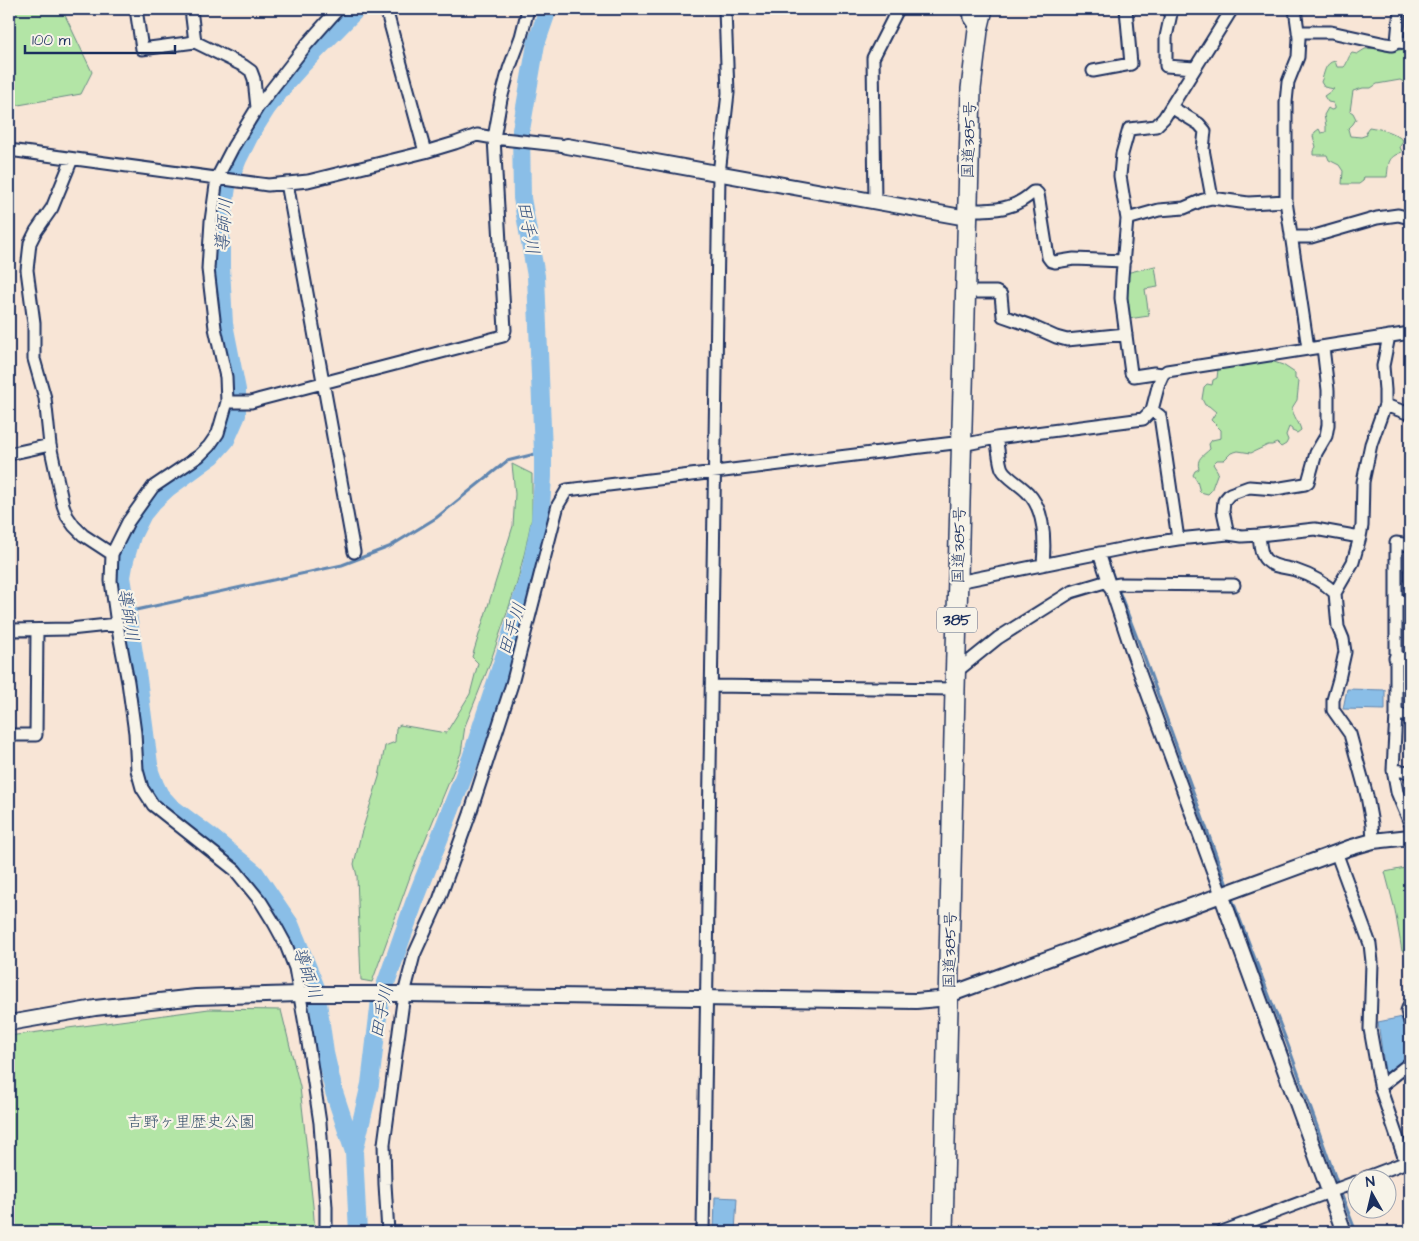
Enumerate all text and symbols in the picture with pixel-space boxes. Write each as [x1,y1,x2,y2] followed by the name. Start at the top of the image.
[25,22,175,54] scale bar
[32,30,71,51] text: 100 m
[957,101,981,179] street label: 国道385号
[209,197,239,253] water label: 導師川
[511,199,545,257] water label: 田手川
[947,506,971,584] street label: 国道385号
[111,586,145,644] water label: 導師川
[492,599,532,659] water label: 田手川
[937,608,977,632] road number: 385
[938,911,962,989] street label: 国道385号
[286,943,328,1003] water label: 導師川
[364,983,400,1041] water label: 田手川
[127,1111,255,1133] park label: 吉野ヶ里歴史公園
[1346,1168,1396,1218] north arrow
[1365,1172,1376,1193] text: N

